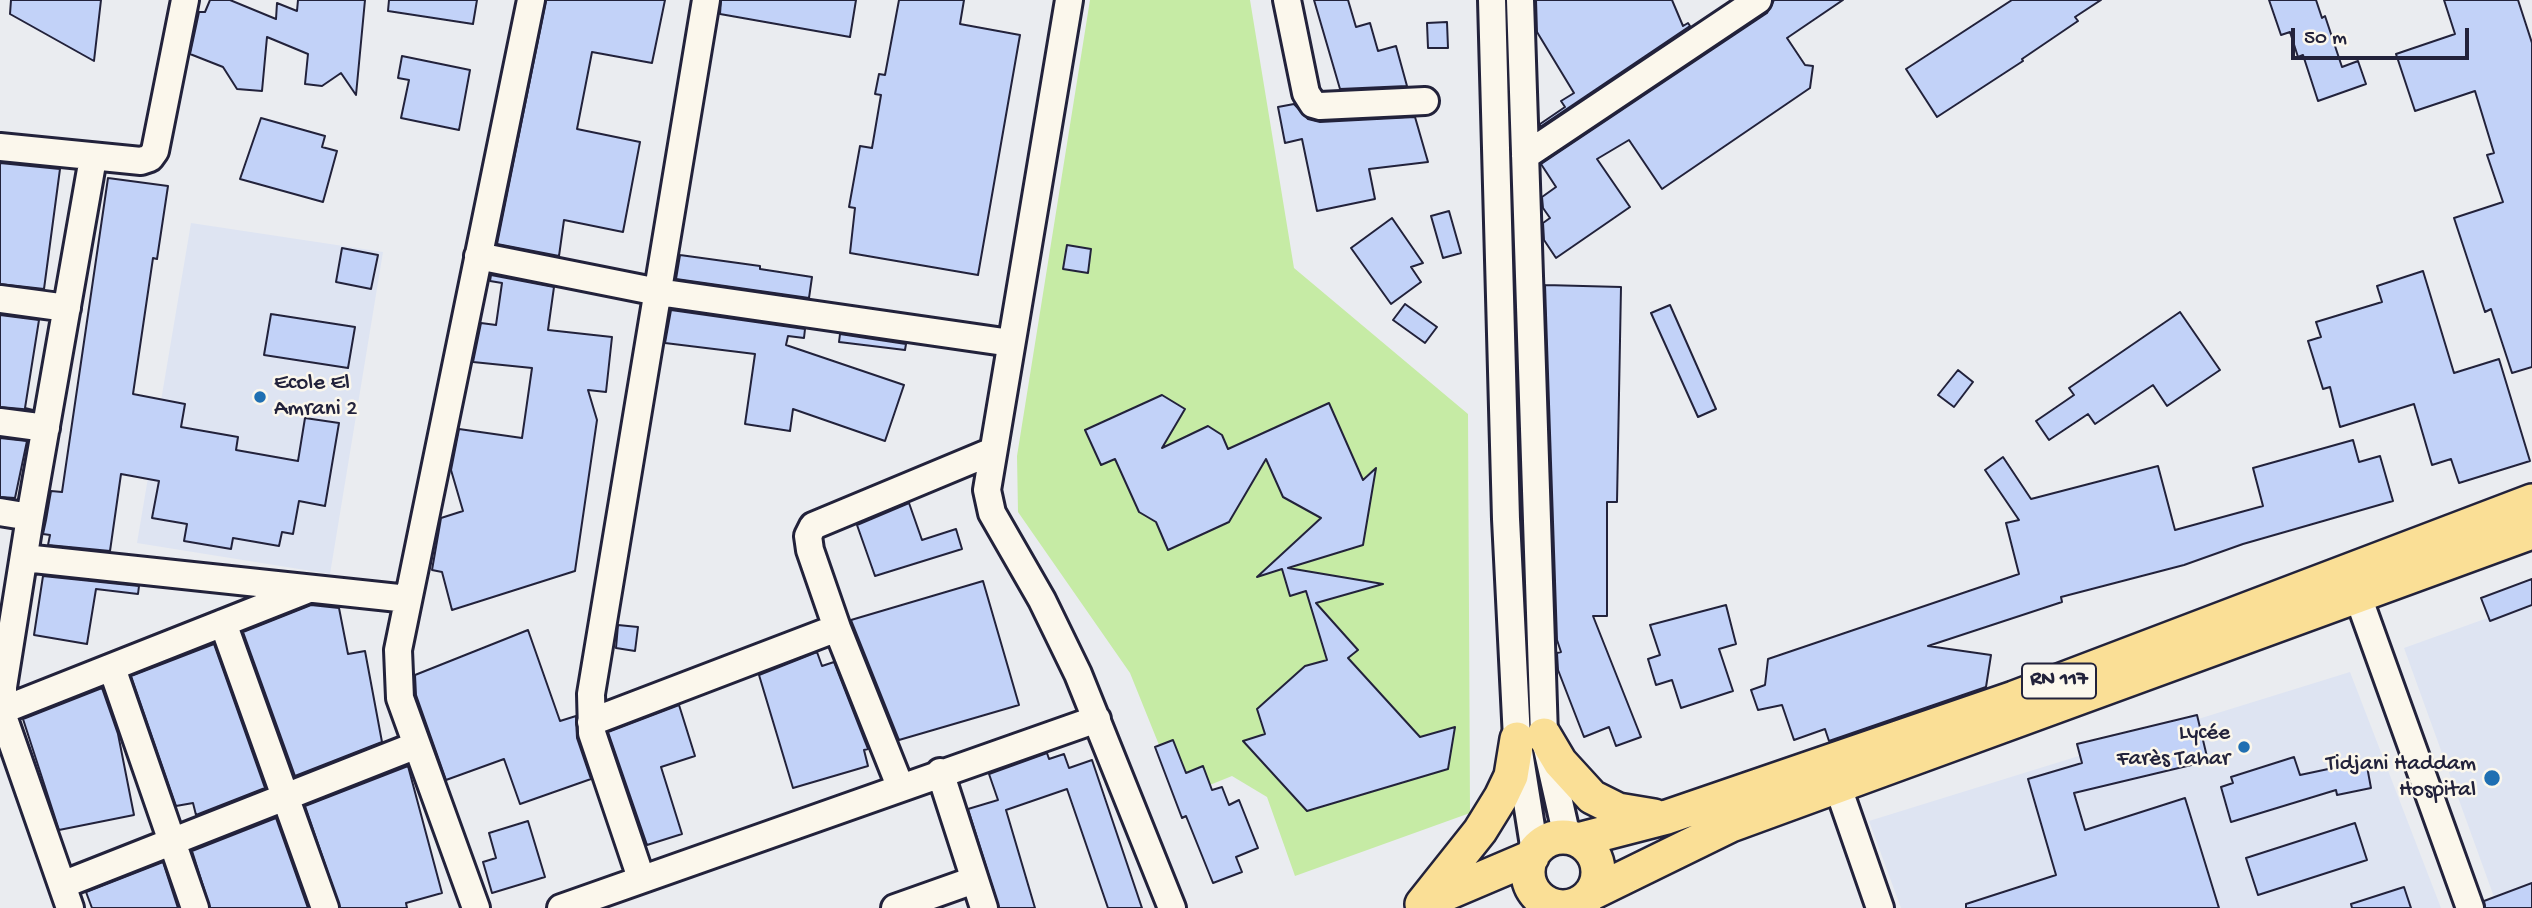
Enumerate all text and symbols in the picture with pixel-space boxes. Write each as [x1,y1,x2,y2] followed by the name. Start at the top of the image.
[2294,14,2472,58] scale bar
[2304,27,2347,52] text: 50 m
[274,370,357,424] place label: Ecole El Amrani 2
[252,389,268,405] marker: Ecole El Amrani 2
[2022,664,2096,698] road number: RN 117
[2117,720,2230,774] place label: Lycée Farès Tahar
[2236,739,2252,755] marker: Lycée Farès Tahar
[2326,751,2476,805] place label: Tidjani Haddam Hospital
[2482,768,2502,788] marker: Tidjani Haddam Hospital

